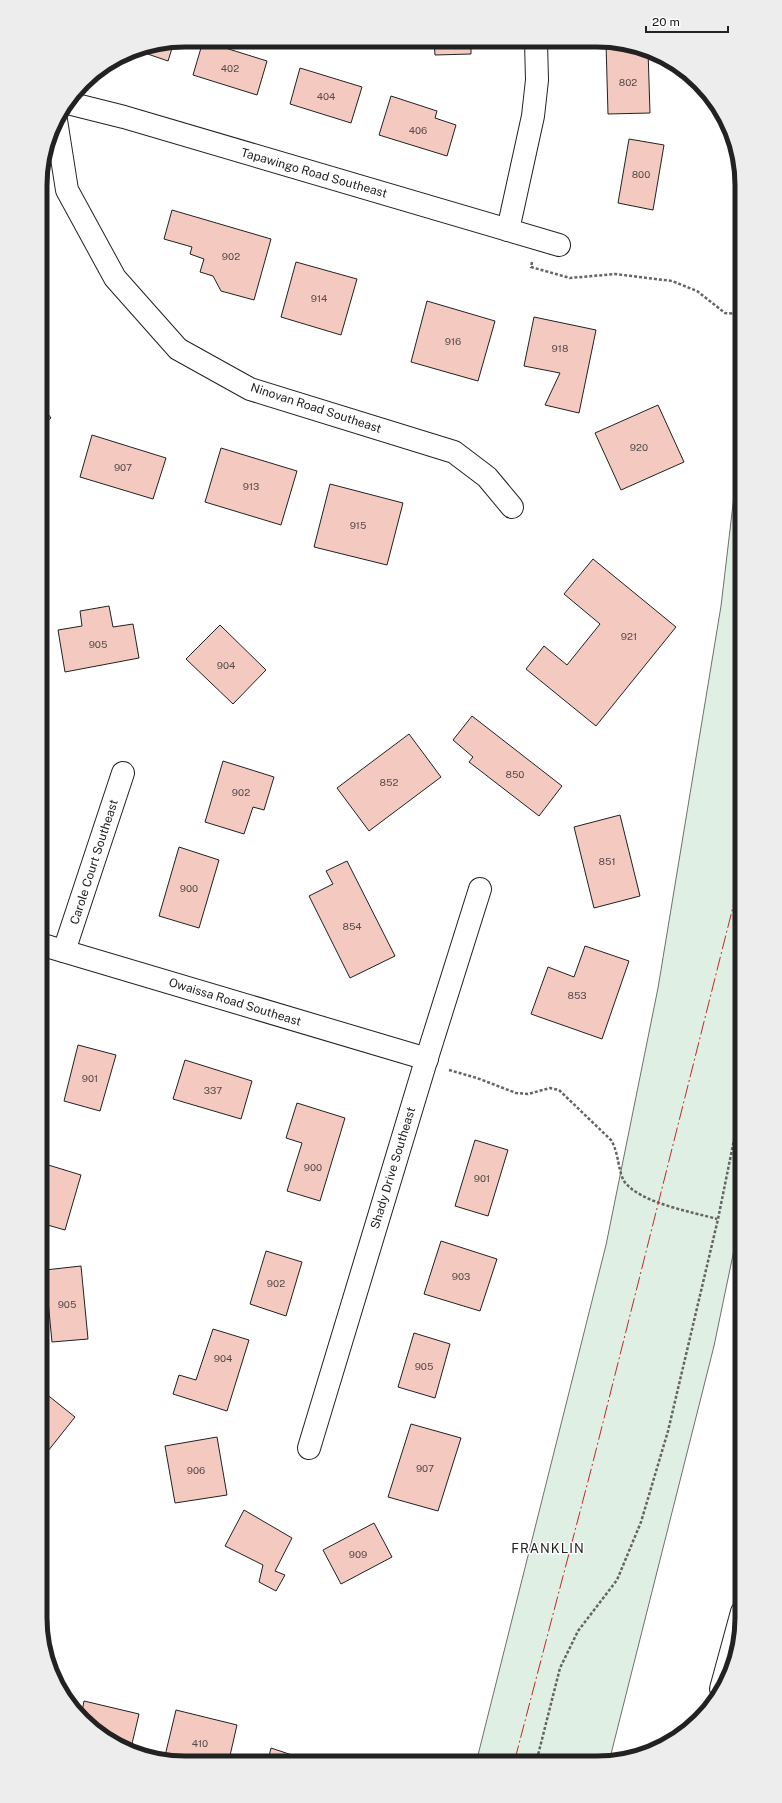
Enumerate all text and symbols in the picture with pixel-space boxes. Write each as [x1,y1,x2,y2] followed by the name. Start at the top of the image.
[646,8,728,34] scale bar
[652,15,680,29] text: 20 m
[221,62,239,74] house number: 402
[619,76,637,88] house number: 802
[317,90,335,102] house number: 404
[409,124,427,136] house number: 406
[239,145,389,201] street label: Tapawingo Road Southeast
[632,168,650,180] house number: 800
[222,250,240,262] house number: 902
[311,292,327,304] house number: 914
[445,335,461,347] house number: 916
[552,342,568,354] house number: 918
[249,380,383,436] street label: Ninovan Road Southeast
[630,441,648,453] house number: 920
[114,461,132,473] house number: 907
[243,480,259,492] house number: 913
[350,519,366,531] house number: 915
[621,630,637,642] house number: 921
[89,638,107,650] house number: 905
[217,659,235,671] house number: 904
[505,768,525,780] house number: 850
[380,776,398,788] house number: 852
[232,786,250,798] house number: 902
[67,797,121,926] street label: Carole Court Southeast
[599,855,615,867] house number: 851
[180,882,198,894] house number: 900
[342,920,362,932] house number: 854
[167,975,303,1029] street label: Owaissa Road Southeast
[567,989,587,1001] house number: 853
[82,1072,98,1084] house number: 901
[204,1084,222,1096] house number: 337
[368,1105,418,1231] street label: Shady Drive Southeast
[304,1161,322,1173] house number: 900
[474,1172,490,1184] house number: 901
[452,1270,470,1282] house number: 903
[267,1277,285,1289] house number: 902
[58,1298,76,1310] house number: 905
[214,1352,232,1364] house number: 904
[415,1360,433,1372] house number: 905
[416,1462,434,1474] house number: 907
[187,1464,205,1476] house number: 906
[511,1541,585,1556] district label: FRANKLIN
[349,1548,367,1560] house number: 909
[192,1737,208,1749] house number: 410

